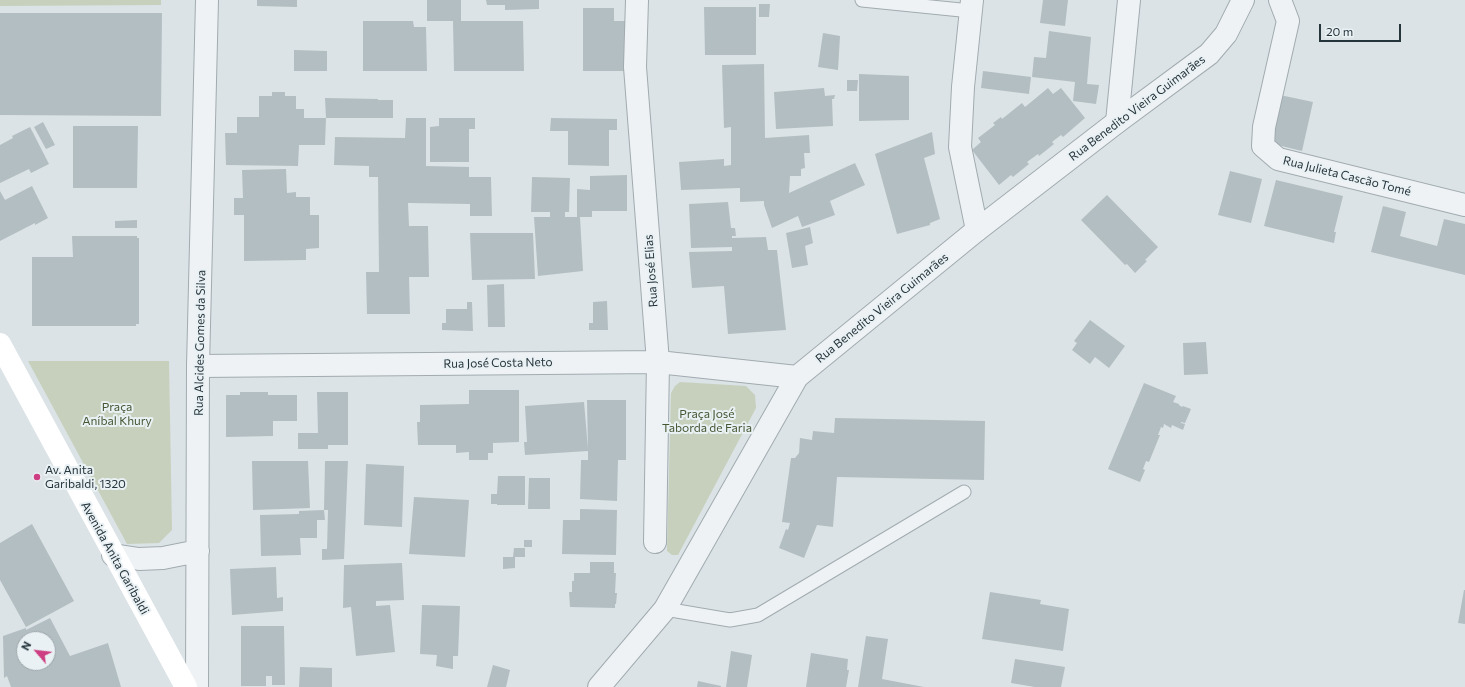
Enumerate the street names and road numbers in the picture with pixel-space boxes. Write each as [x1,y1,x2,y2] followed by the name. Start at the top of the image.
[1066,52,1208,164] street label: Rua Benedito Vieira Guimarães
[1281,153,1413,199] street label: Rua Julieta Cascão Tomé
[641,234,661,308] street label: Rua José Elias
[813,250,951,366] street label: Rua Benedito Vieira Guimarães
[192,270,208,416] street label: Rua Alcides Gomes da Silva
[443,355,553,371] street label: Rua José Costa Neto
[78,499,152,617] street label: Avenida Anita Garibaldi

